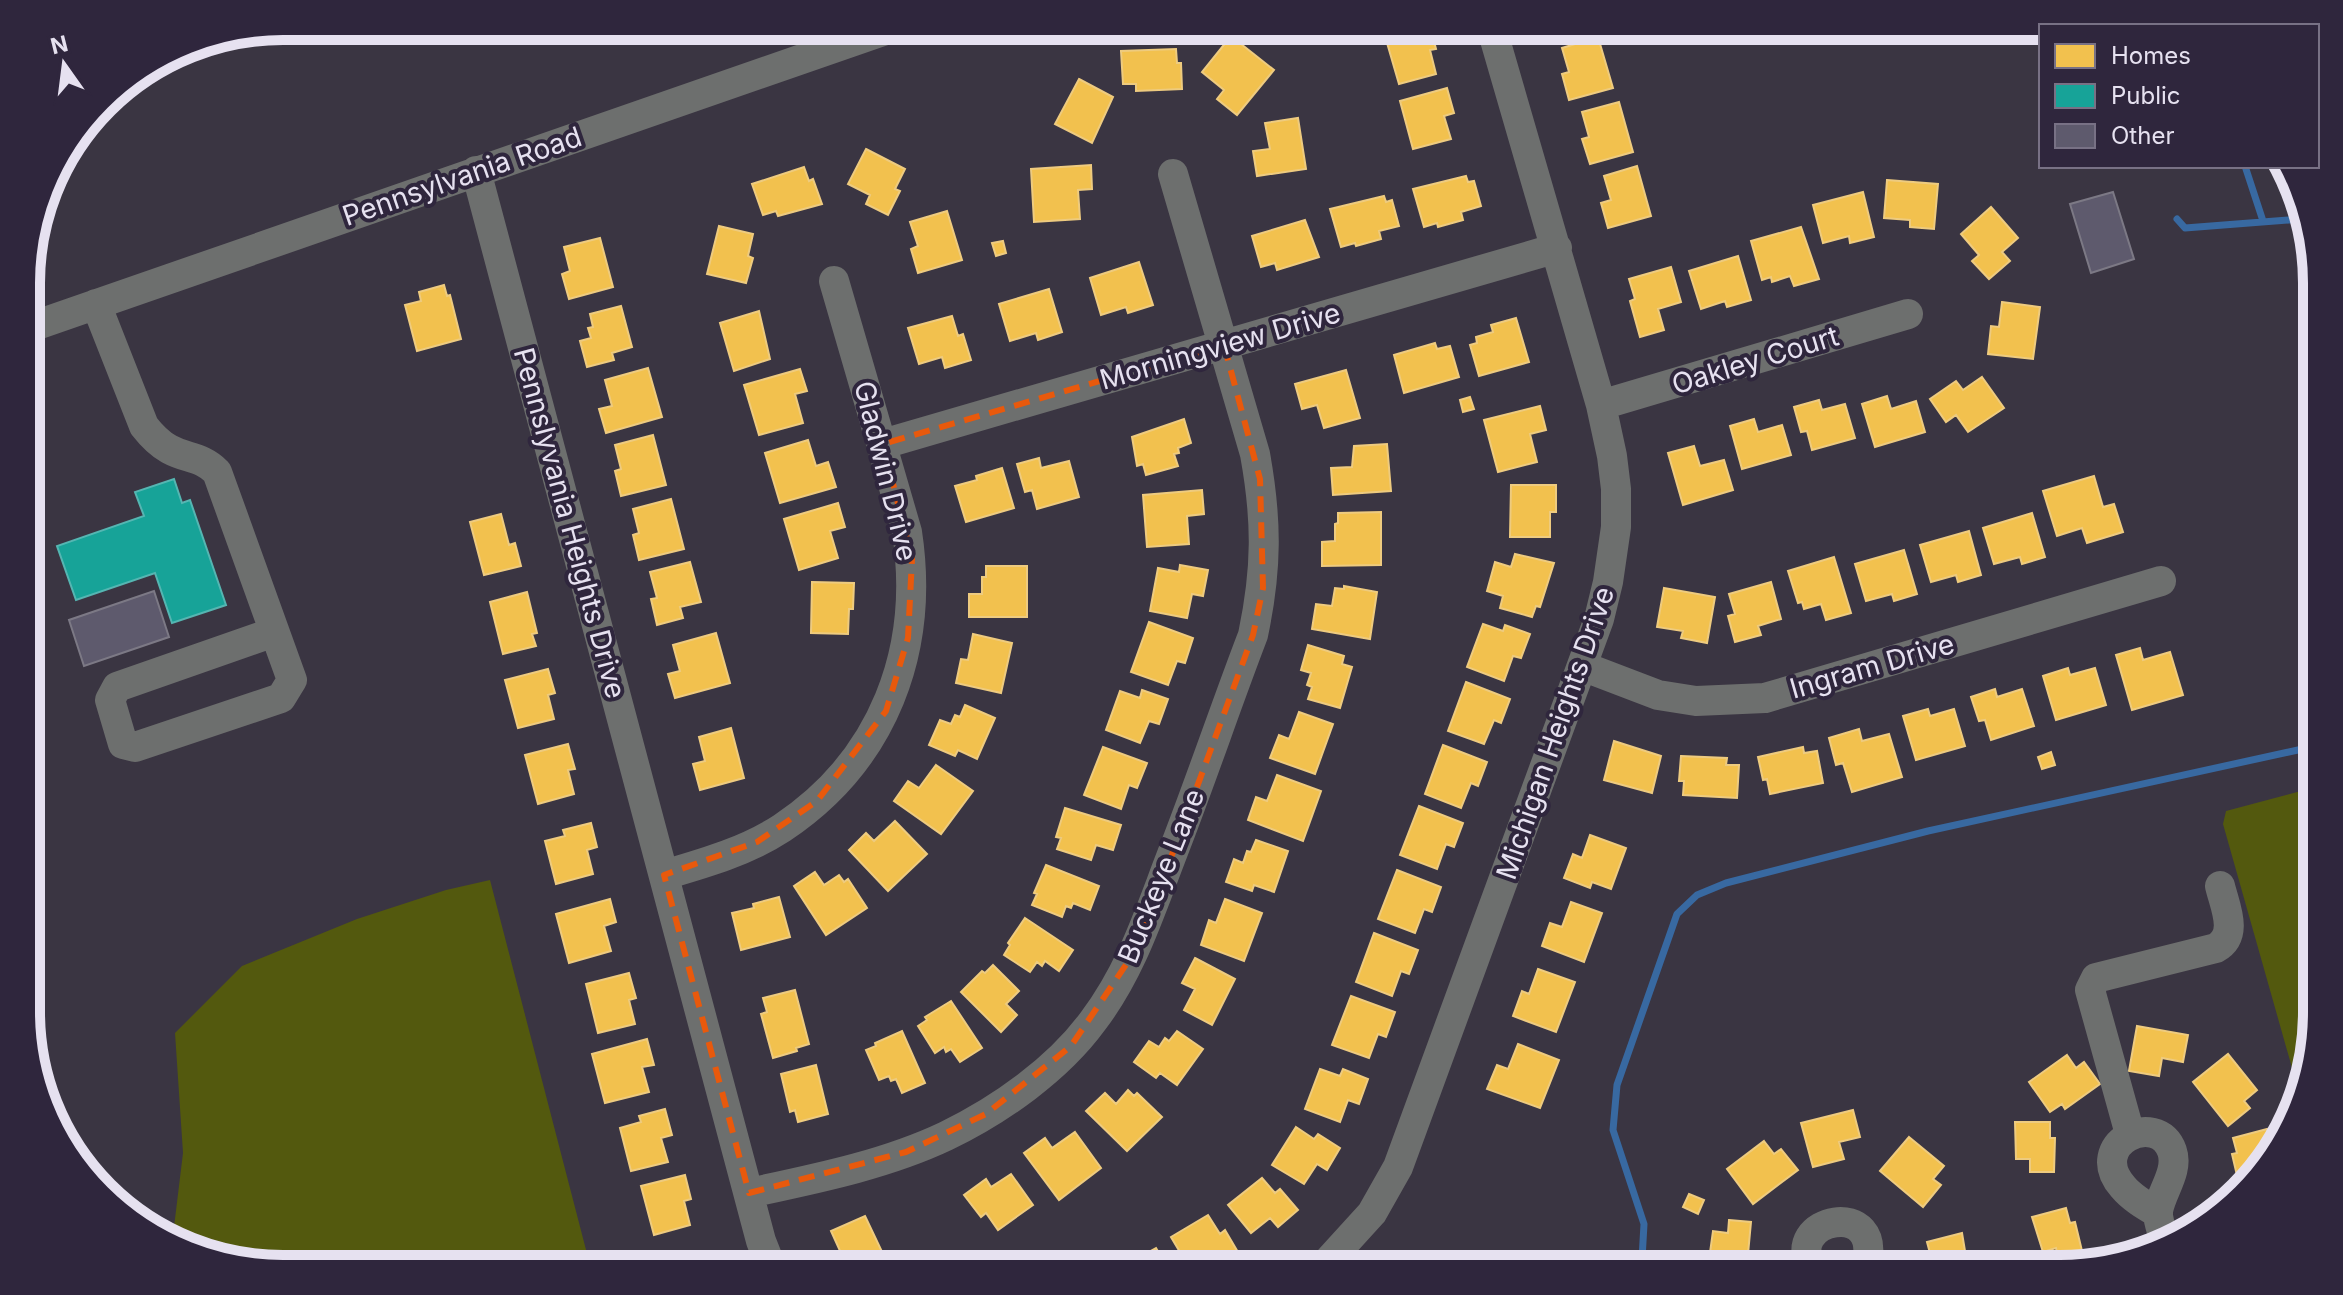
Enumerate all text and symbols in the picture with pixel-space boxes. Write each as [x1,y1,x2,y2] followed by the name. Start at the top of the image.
[24,24,104,104] north arrow
[2039,24,2319,168] legend
[48,30,70,59] text: N
[2111,41,2191,70] text: Homes
[2111,81,2181,110] text: Public
[338,119,586,233] street label: Pennsylvania Road
[2111,121,2174,150] text: Other
[1096,295,1344,397] street label: Morningview Drive
[1667,319,1843,401] street label: Oakley Court
[507,344,633,702] street label: Pennslyvania Heights Drive
[847,378,925,564] street label: Gladwin Drive
[1489,582,1621,884] street label: Michigan Heights Drive
[1786,626,1958,706] street label: Ingram Drive
[1111,784,1211,968] street label: Buckeye Lane

